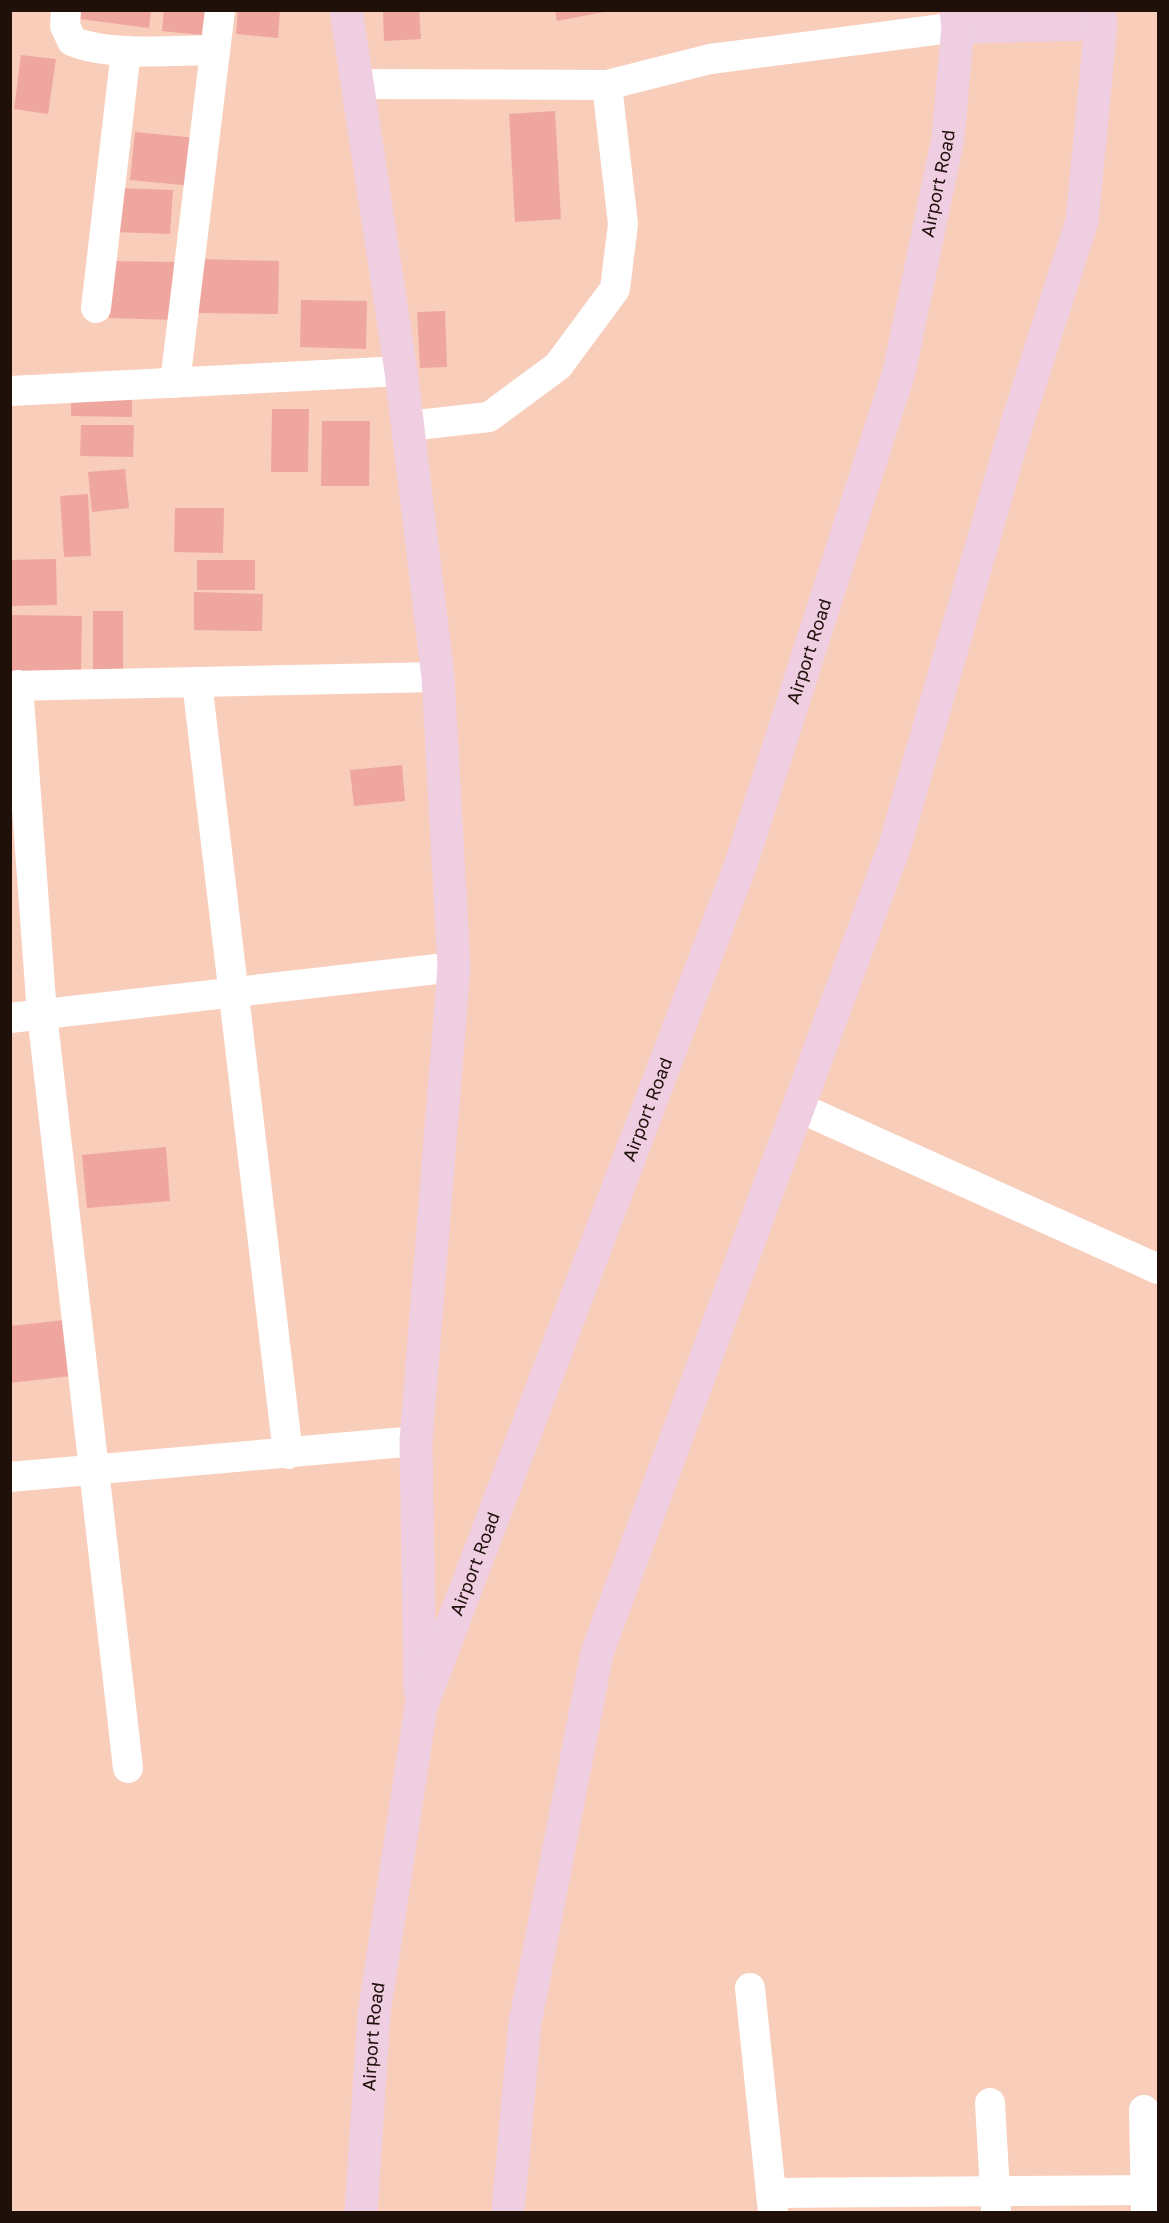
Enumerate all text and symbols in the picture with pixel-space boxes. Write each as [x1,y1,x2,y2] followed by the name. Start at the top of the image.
[916,129,959,239] street label: Airport Road
[781,596,835,706] street label: Airport Road
[617,1054,676,1164] street label: Airport Road
[445,1509,504,1618] street label: Airport Road
[357,1980,389,2091] street label: Airport Road

